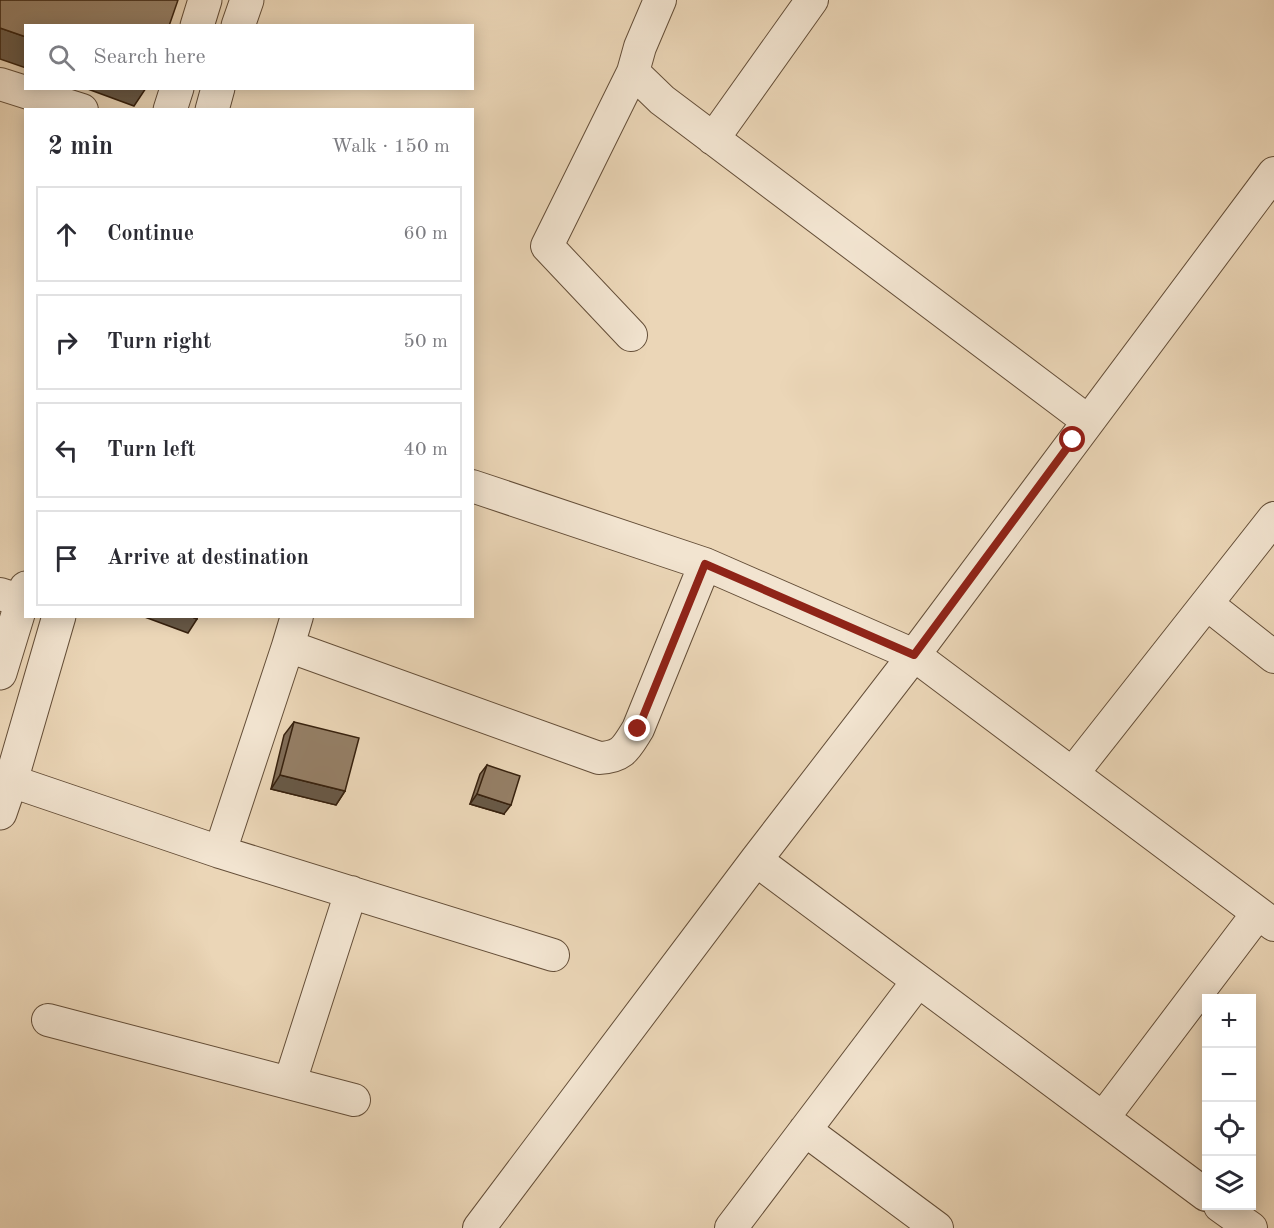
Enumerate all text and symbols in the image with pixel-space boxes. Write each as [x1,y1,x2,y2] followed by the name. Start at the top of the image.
[24,24,474,90] search box
[45,41,78,74] icon: search
[93,46,206,68] text: Search here
[48,134,113,160] text: 2 min
[331,137,450,157] text: Walk · 150 m
[50,218,83,251] icon: ahead
[107,223,194,245] text: Continue
[403,224,448,244] text: 60 m
[50,326,83,359] icon: right
[107,331,211,353] text: Turn right
[403,332,448,352] text: 50 m
[1059,426,1085,452] route start
[50,434,83,467] icon: left
[107,439,196,461] text: Turn left
[403,440,448,460] text: 40 m
[50,542,83,575] icon: arrive
[107,547,309,569] text: Arrive at destination
[624,715,650,741] route end
[1202,994,1256,1210] map controls
[1202,994,1256,1048] button: +
[1202,1048,1256,1102] button: −
[1202,1102,1256,1156] button: locate
[1202,1156,1256,1210] button: layers

